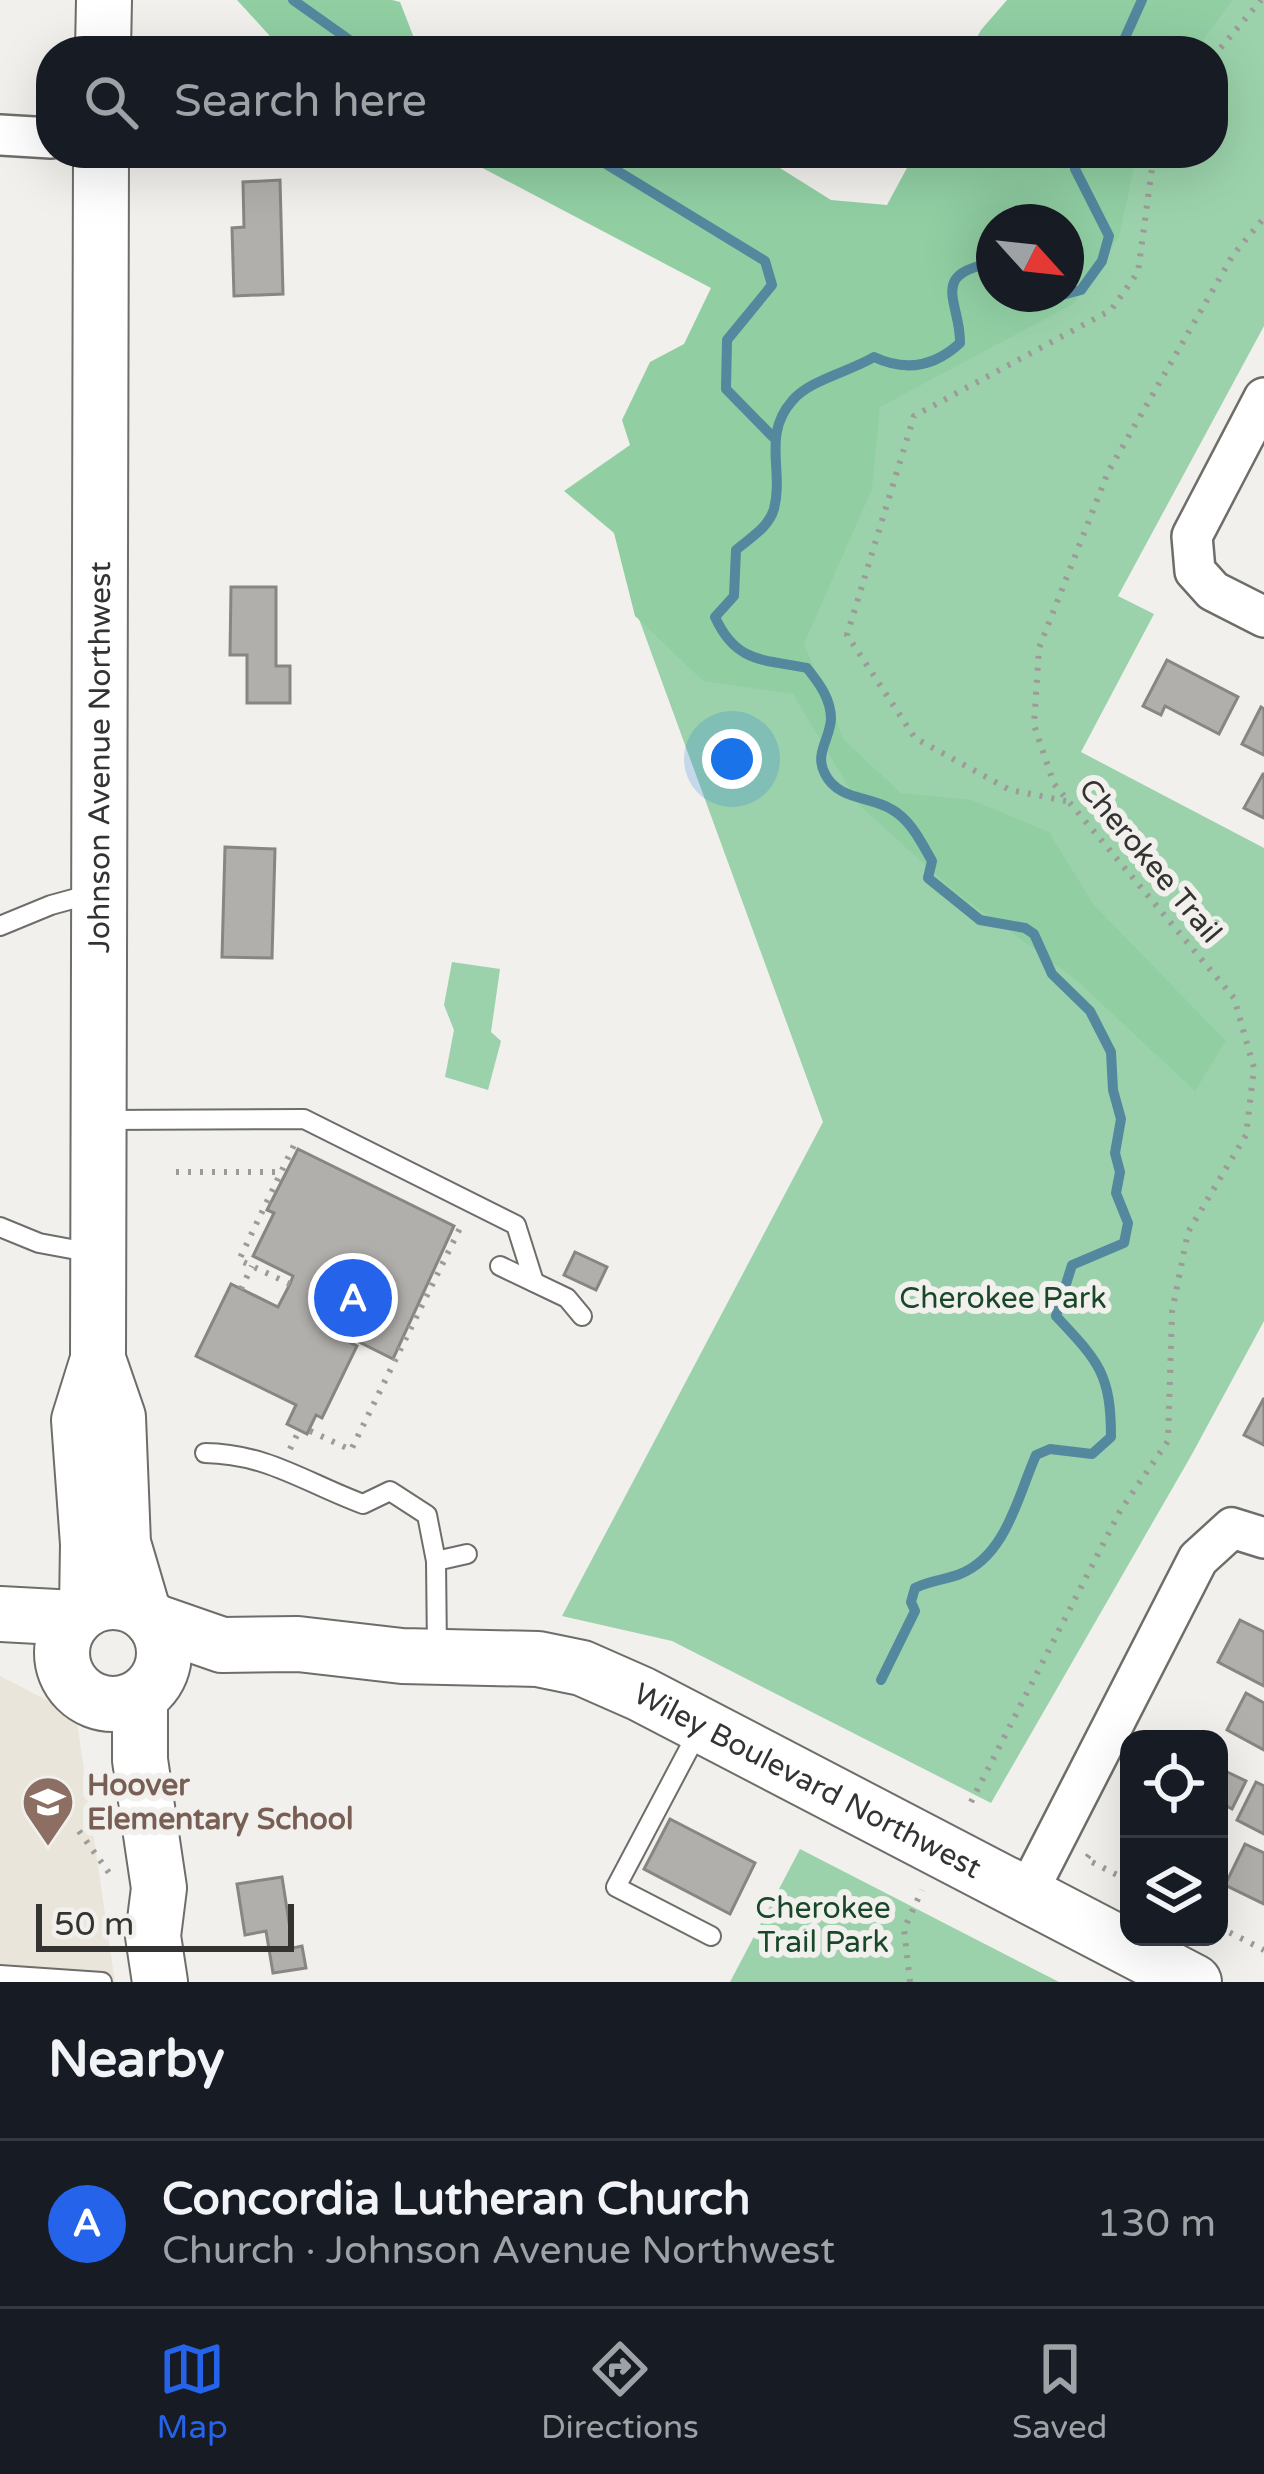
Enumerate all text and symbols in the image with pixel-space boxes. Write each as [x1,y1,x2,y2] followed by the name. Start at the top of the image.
[36,36,1228,168] search box
[78,69,144,135] icon: search
[174,75,427,129] text: Search here
[976,204,1084,312] north arrow
[81,561,118,953] street label: Johnson Avenue Northwest
[702,729,762,789] your location
[1071,771,1229,951] street label: Cherokee Trail
[314,1253,392,1343] pin: A
[899,1280,1107,1317] park label: Cherokee Park
[627,1675,988,1887] street label: Wiley Boulevard Northwest
[1120,1730,1228,1946] map controls
[1120,1730,1228,1838] button: locate
[87,1767,353,1838] place label: Hoover Elementary School
[20,1774,76,1848] school or university icon: Hoover Elementary School
[1120,1838,1228,1946] button: layers
[755,1890,891,1961] park label: Cherokee Trail Park
[36,1898,294,1951] scale bar
[54,1905,134,1944] text: 50 m
[48,2029,225,2091] text: Nearby
[162,2173,751,2227] text: Concordia Lutheran Church
[72,2200,102,2247] text: A
[1097,2200,1216,2247] text: 130 m
[162,2227,835,2274] text: Church · Johnson Avenue Northwest
[157,2336,228,2447] tab: Map
[541,2336,699,2447] tab: Directions
[1012,2336,1107,2447] tab: Saved

